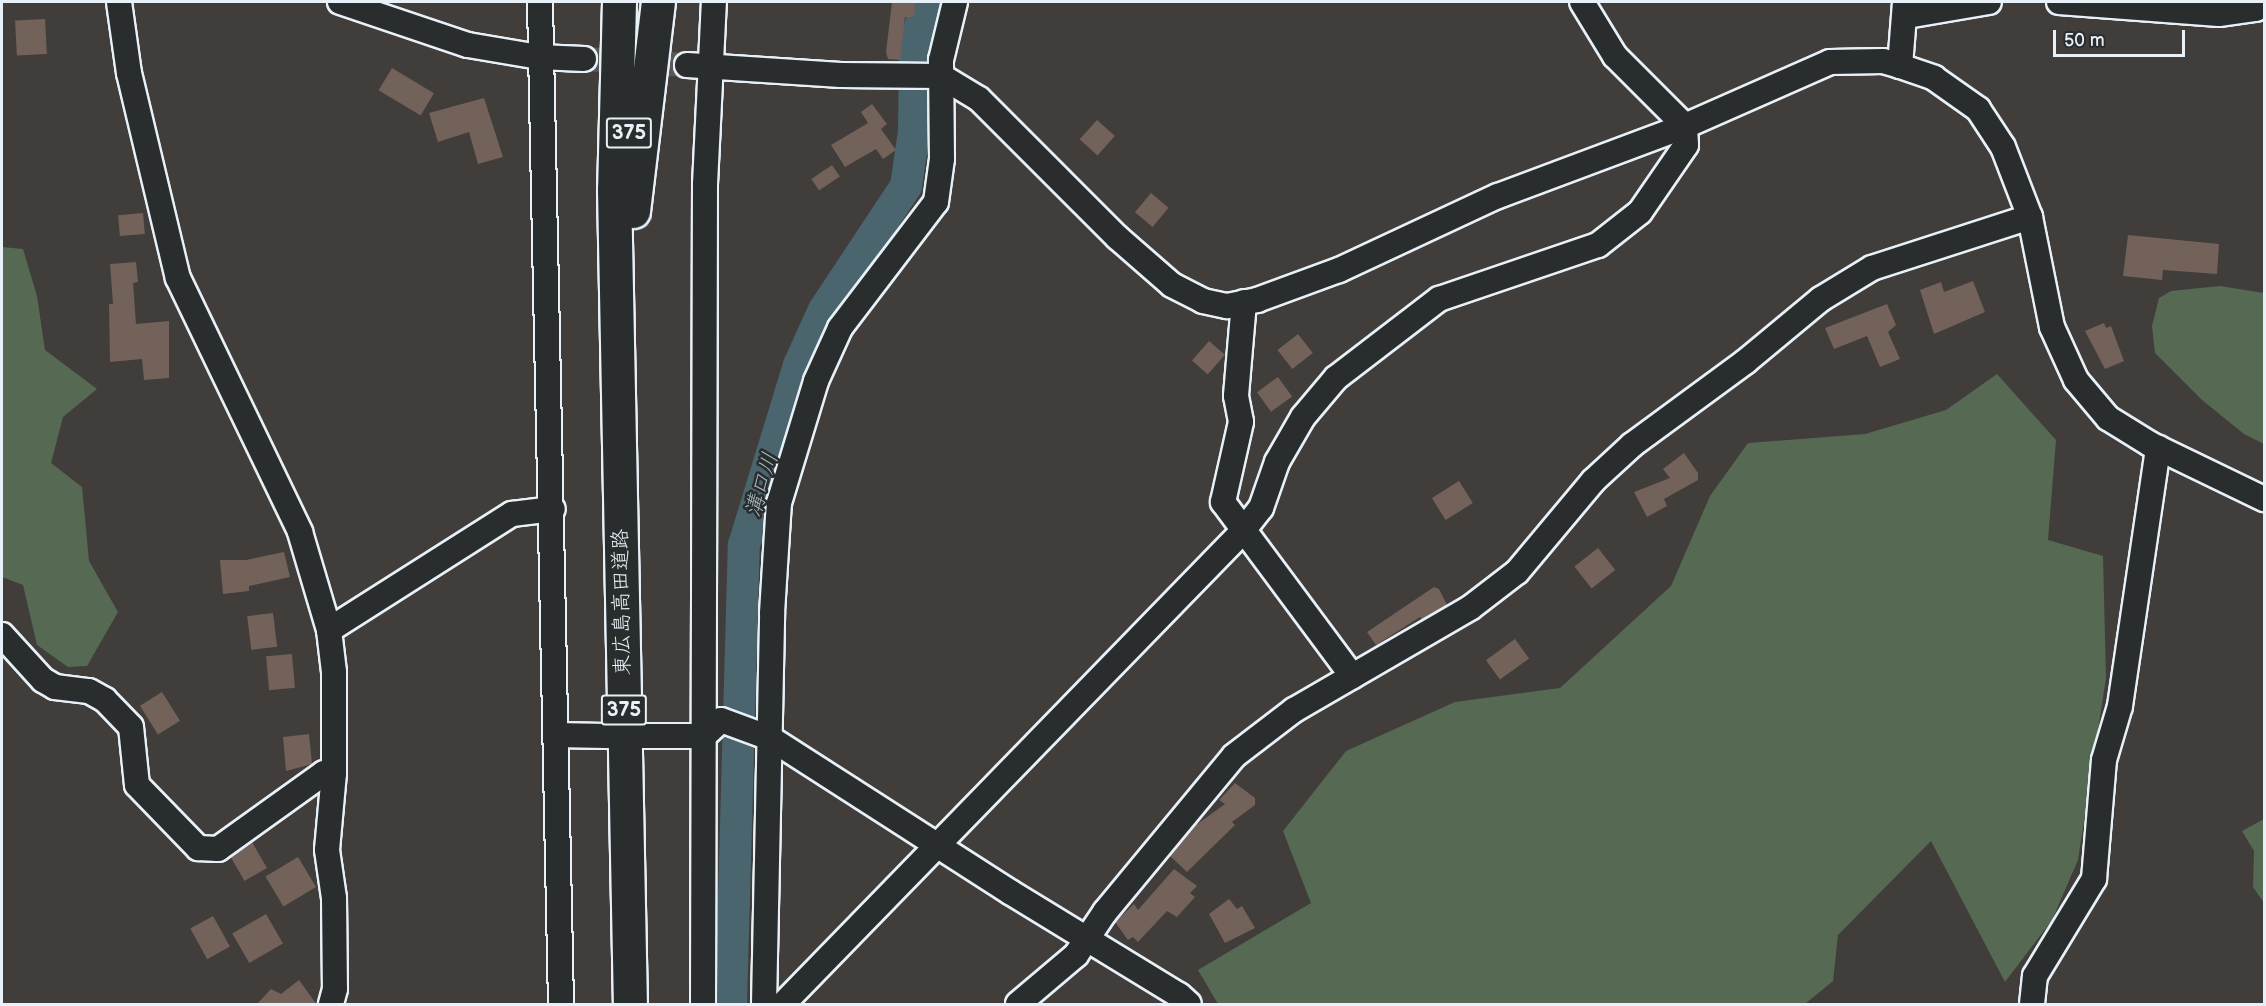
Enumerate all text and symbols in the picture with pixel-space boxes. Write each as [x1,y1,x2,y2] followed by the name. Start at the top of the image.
[2056,18,2188,56] scale bar
[2064,30,2105,51] text: 50 m
[605,116,653,150] road number: 375
[740,450,784,520] water label: 溝口川
[608,528,636,676] street label: 東広島高田道路
[600,693,648,727] road number: 375

